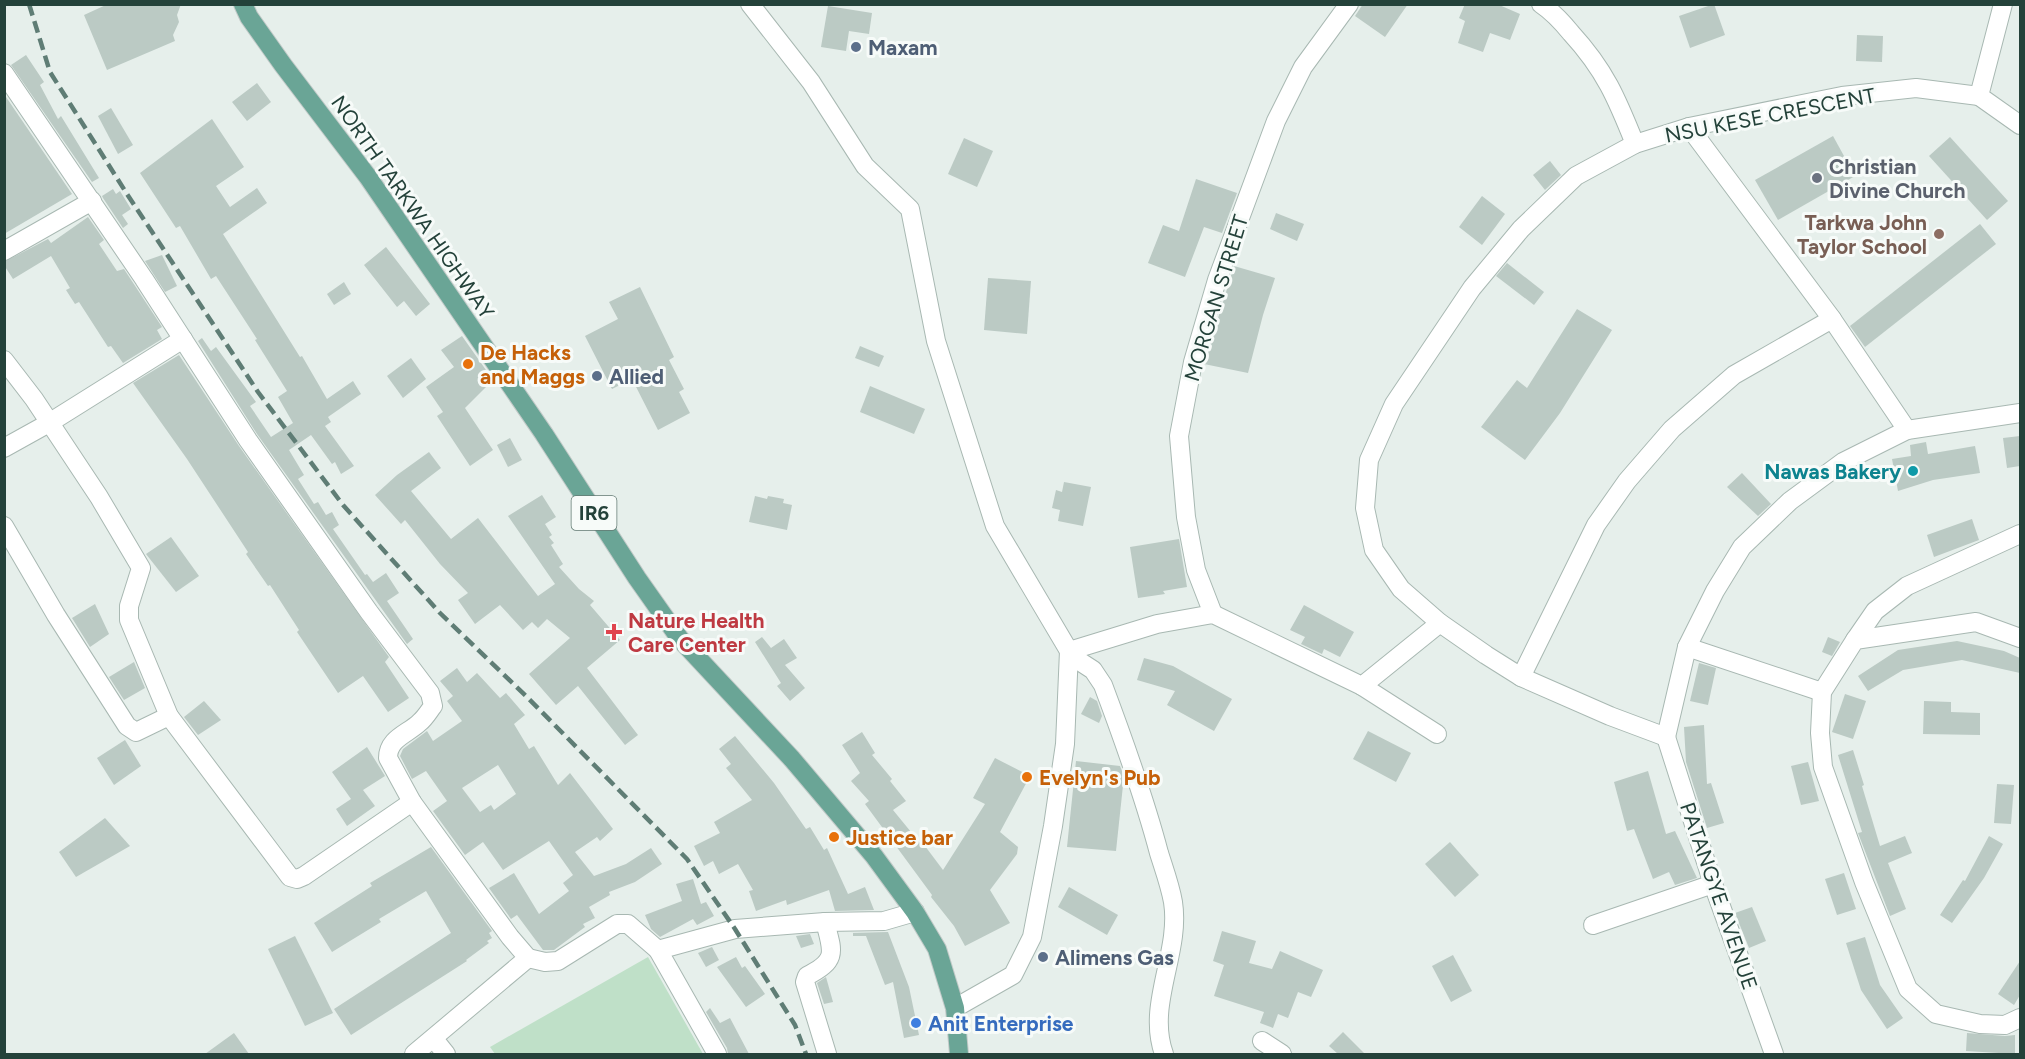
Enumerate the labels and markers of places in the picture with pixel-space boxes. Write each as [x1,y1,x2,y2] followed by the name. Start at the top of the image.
[868,35,938,60] place label: Maxam
[849,40,863,54] marker: Maxam
[1829,154,1965,203] place label: Christian Divine Church
[1810,171,1824,185] marker: Christian Divine Church
[1797,210,1927,259] place label: Tarkwa John Taylor School
[1932,227,1946,241] marker: Tarkwa John Taylor School
[480,340,585,389] place label: De Hacks and Maggs
[461,357,475,371] marker: De Hacks and Maggs
[609,364,664,389] place label: Allied
[590,369,604,383] marker: Allied
[1764,459,1902,484] place label: Nawas Bakery
[1906,464,1920,478] marker: Nawas Bakery
[628,608,765,657] place label: Nature Health Care Center
[605,623,623,641] marker: Nature Health Care Center
[1039,765,1161,790] place label: Evelyn's Pub
[1020,770,1034,784] marker: Evelyn's Pub
[846,825,953,850] place label: Justice bar
[827,830,841,844] marker: Justice bar
[1055,945,1174,970] place label: Alimens Gas
[1036,950,1050,964] marker: Alimens Gas
[928,1011,1074,1036] place label: Anit Enterprise
[909,1016,923,1030] marker: Anit Enterprise

